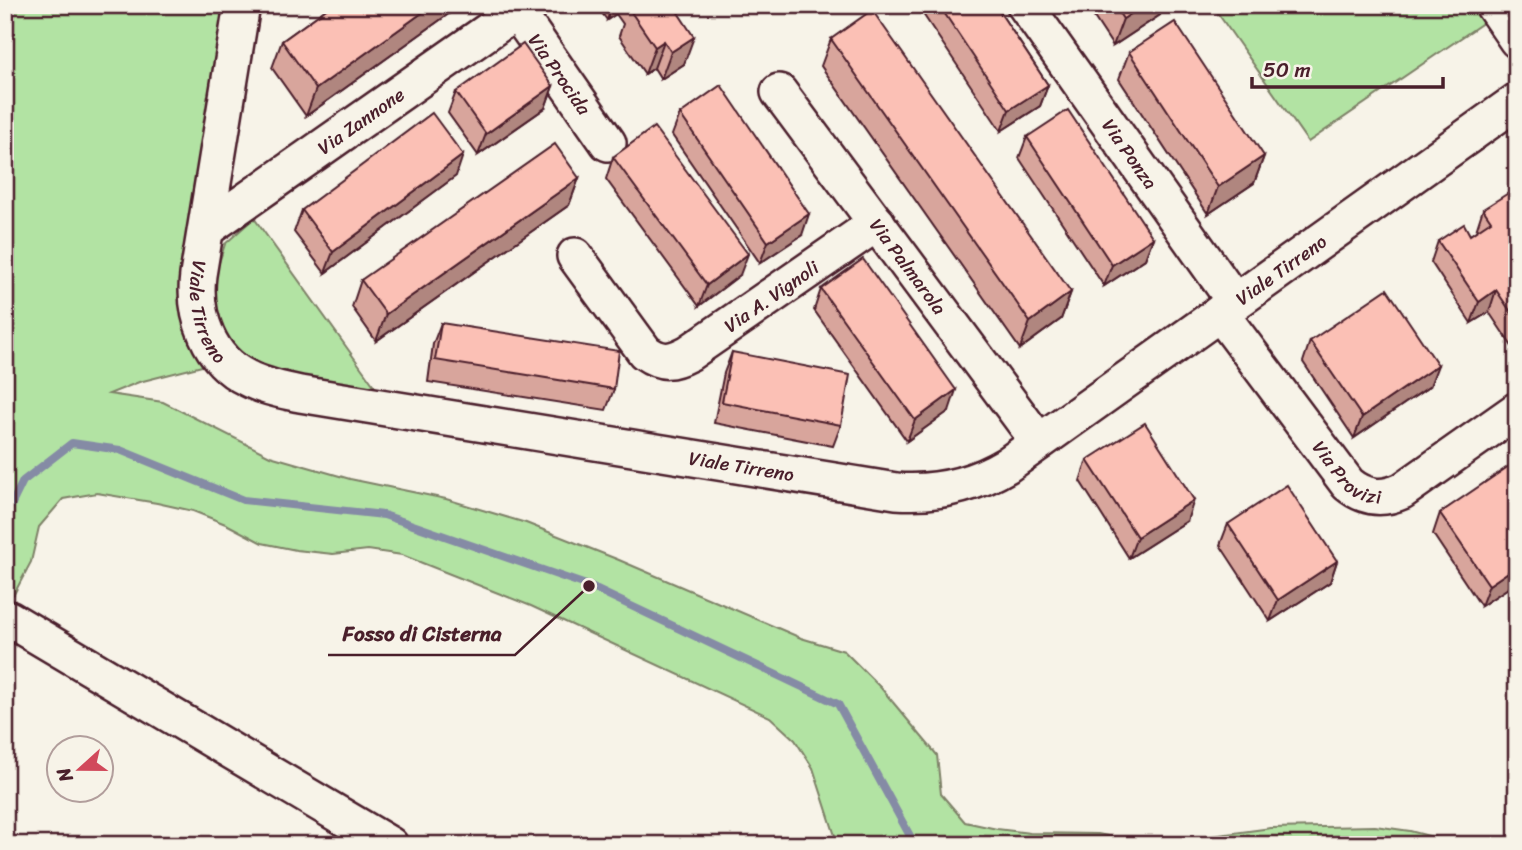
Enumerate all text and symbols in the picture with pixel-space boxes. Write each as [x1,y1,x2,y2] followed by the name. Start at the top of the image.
[520,26,601,122] street label: Via Procida
[1252,46,1443,90] scale bar
[1263,51,1311,89] text: 50 m
[310,78,412,163] street label: Via Zannone
[1093,111,1167,196] street label: Via Ponza
[861,211,956,322] street label: Via Palmarola
[1228,225,1334,314] street label: Viale Tirreno
[717,251,826,341] street label: Via A. Vignoli
[181,258,235,371] street label: Viale Tirreno
[1304,433,1382,513] street label: Via Provizi
[687,441,796,491] street label: Viale Tirreno
[328,613,515,655] callout: Fosso di Cisterna
[342,615,502,653] text: Fosso di Cisterna
[46,734,116,804] north arrow
[47,762,83,788] text: N

